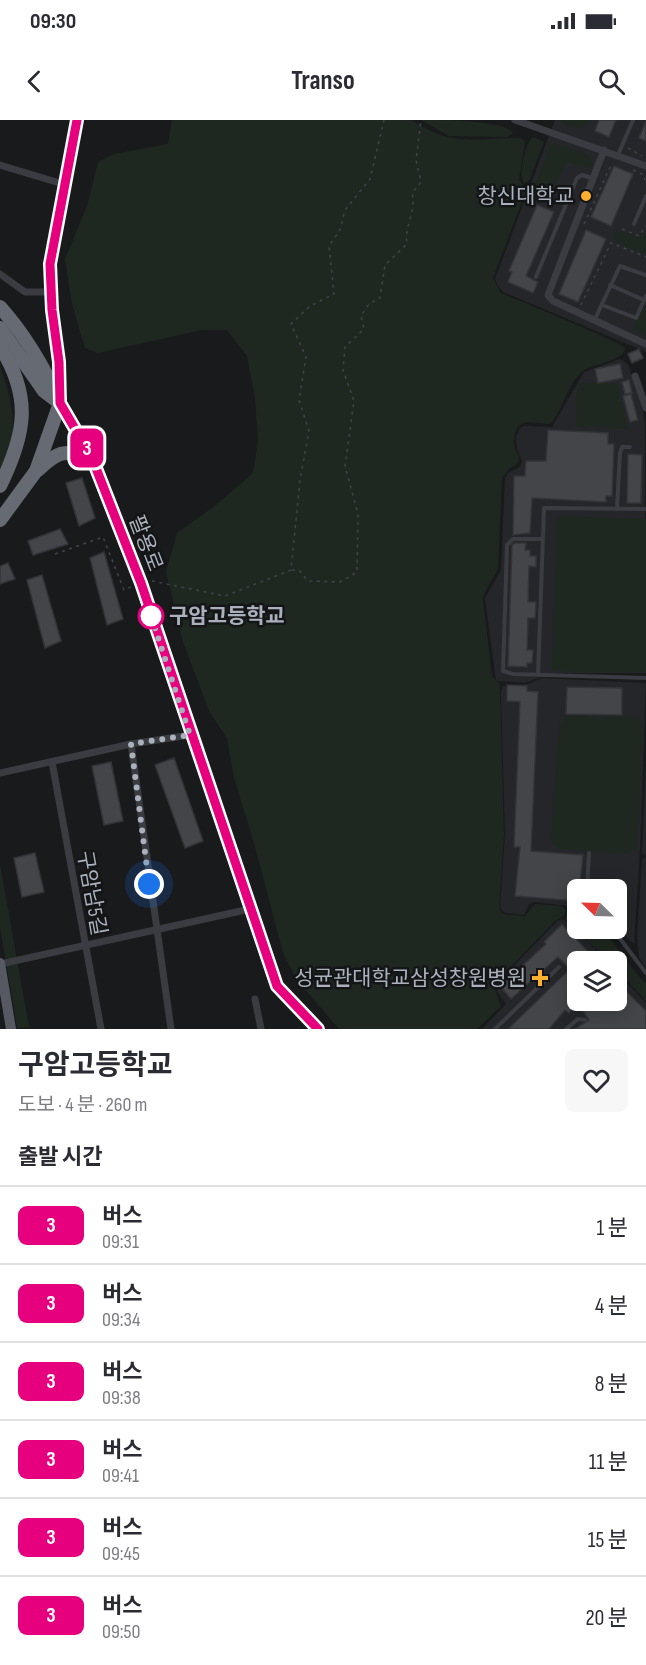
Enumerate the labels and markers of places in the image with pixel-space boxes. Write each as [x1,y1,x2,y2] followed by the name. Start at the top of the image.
[477,184,574,209] place label: 창신대학교
[579,189,593,203] marker: 창신대학교
[138,603,164,629] marker: 구암고등학교
[169,604,285,629] place label: 구암고등학교
[294,966,526,991] place label: 성균관대학교삼성창원병원
[531,969,549,987] marker: 성균관대학교삼성창원병원

